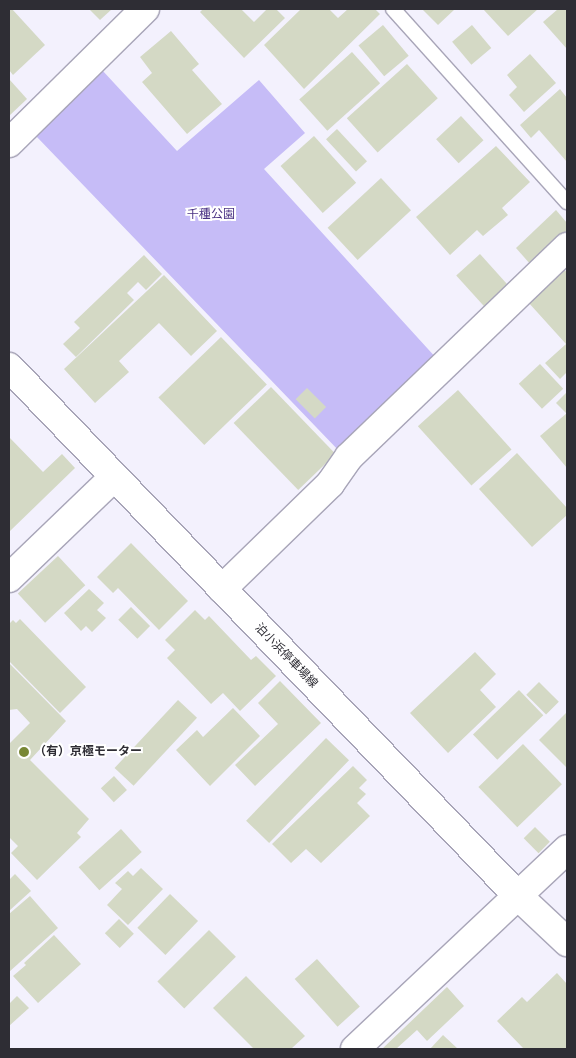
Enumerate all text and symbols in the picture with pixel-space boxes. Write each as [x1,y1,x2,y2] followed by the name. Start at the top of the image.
[187,208,235,222] park label: 千種公園
[252,621,320,691] street label: 泊小浜停車場線
[34,745,142,759] place label: （有）京極モーター
[18,746,30,758] marker: （有）京極モーター

